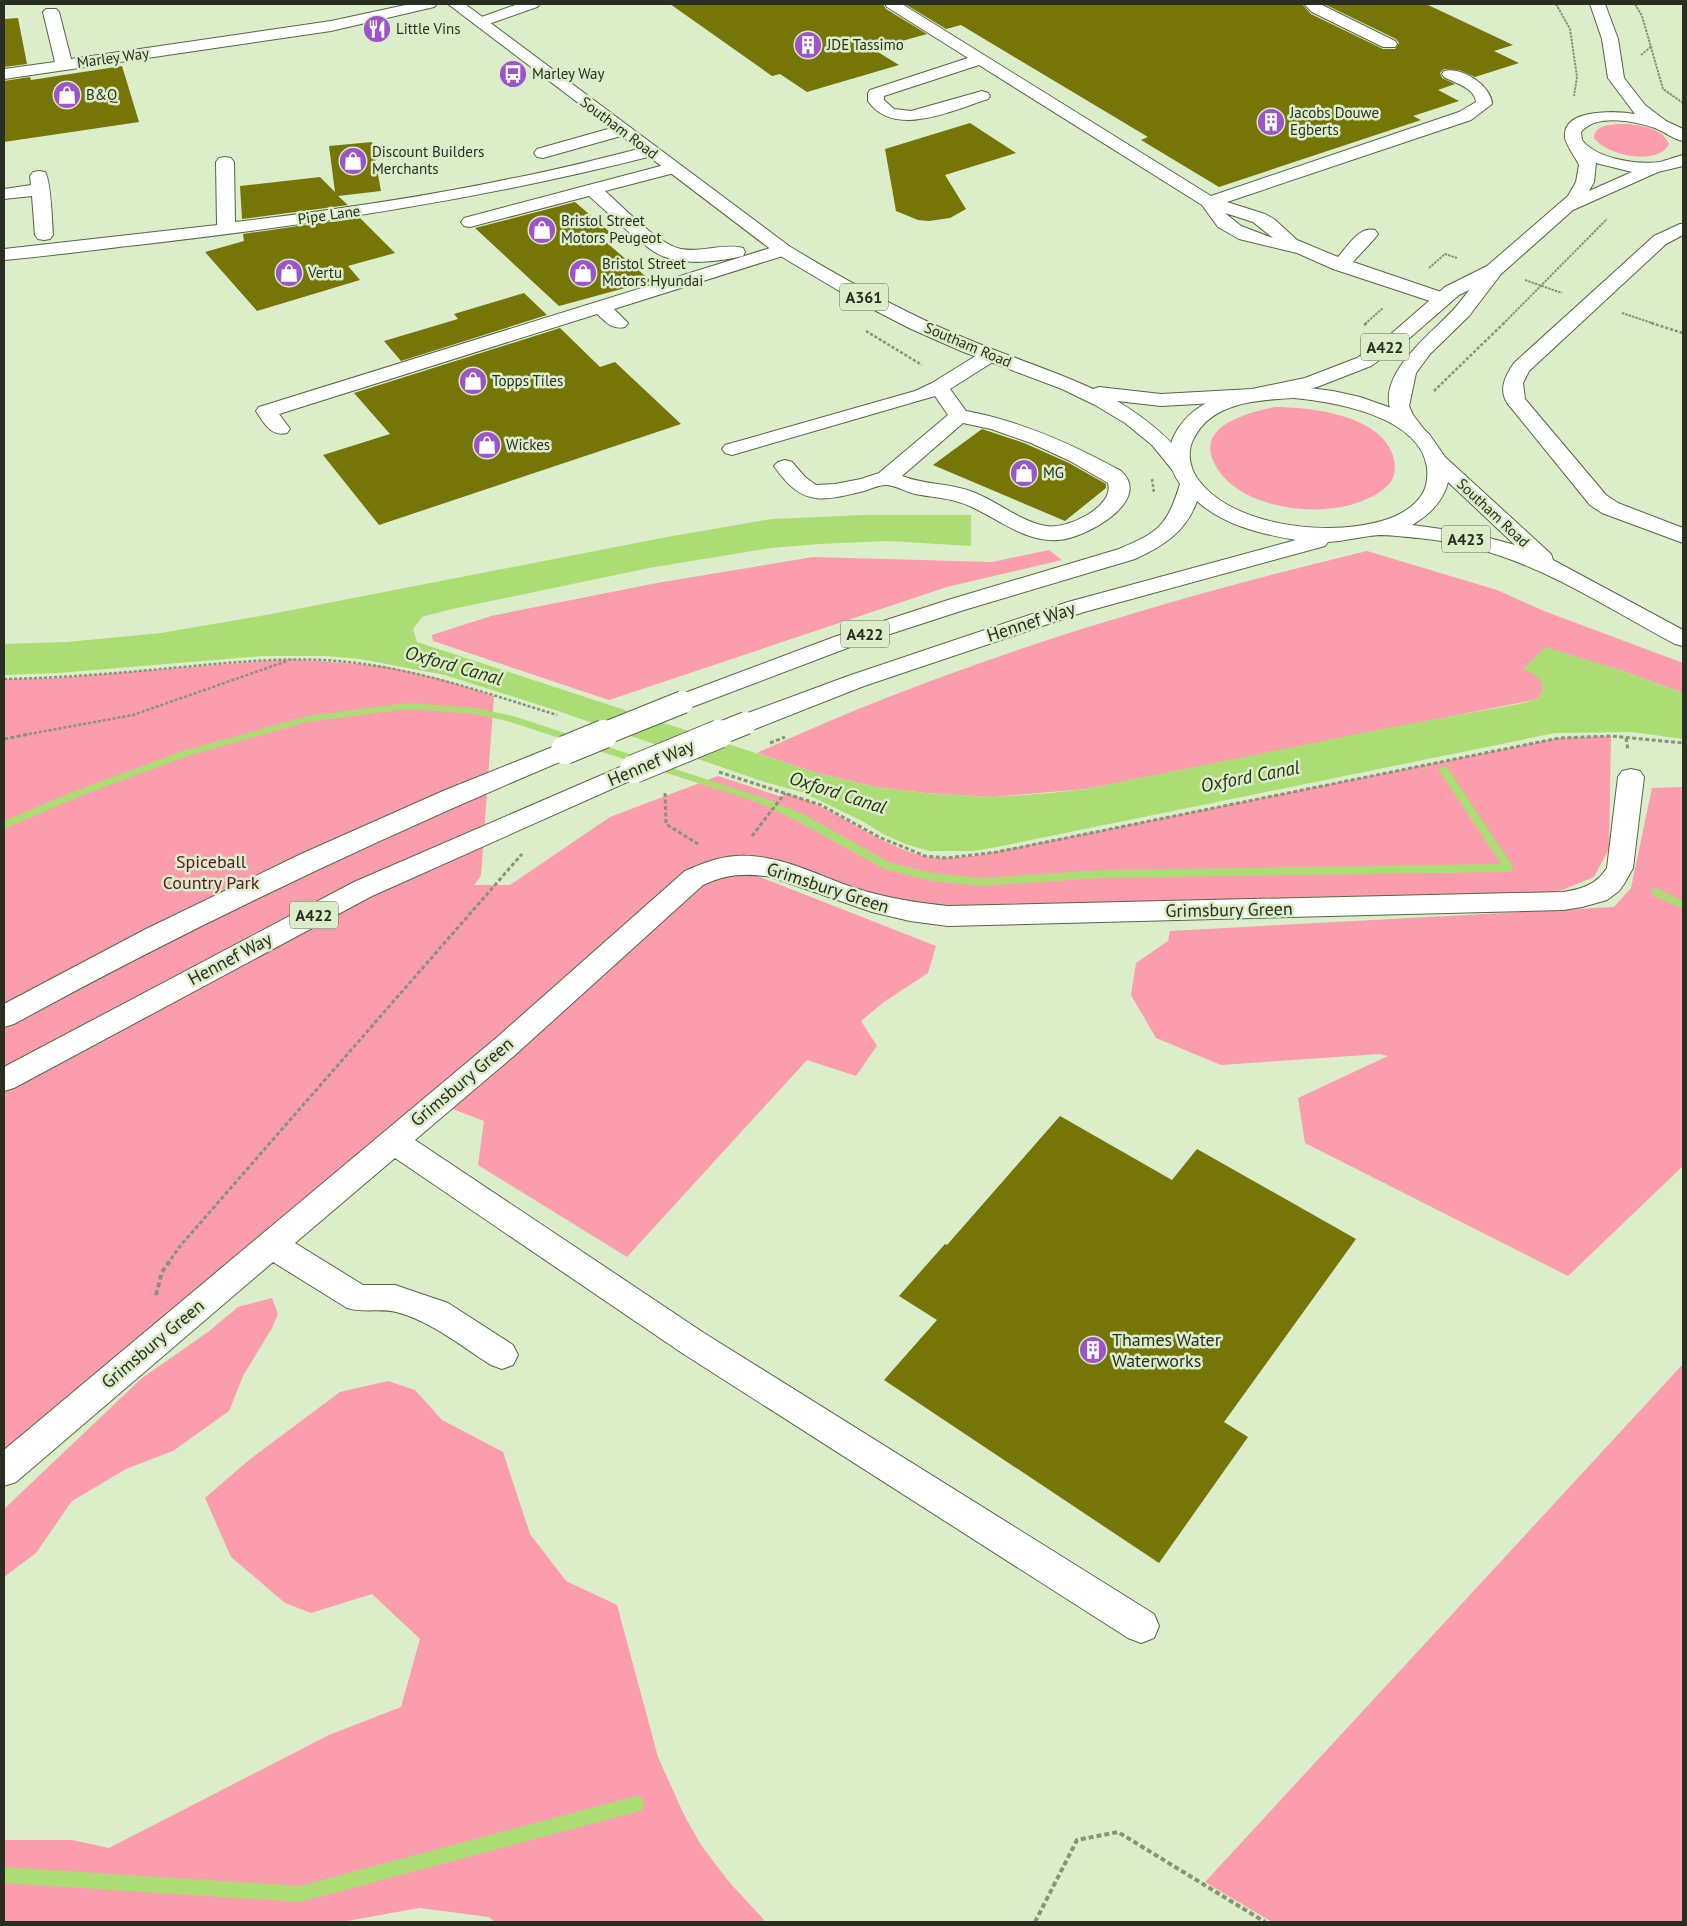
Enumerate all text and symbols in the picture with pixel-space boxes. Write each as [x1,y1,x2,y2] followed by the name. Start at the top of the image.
[362,14,392,44] restaurant icon: Little Vins
[396,19,461,38] place label: Little Vins
[793,30,823,60] building icon: JDE Tassimo
[826,35,904,54] place label: JDE Tassimo
[76,43,150,72] street label: Marley Way
[498,59,528,89] bus stop icon: Marley Way
[532,64,604,83] place label: Marley Way
[52,80,82,110] shop icon: B&Q
[86,85,118,104] place label: B&Q
[577,92,662,163] street label: Southam Road
[1289,103,1379,139] place label: Jacobs Douwe Egberts
[1256,107,1286,137] building icon: Jacobs Douwe Egberts
[372,142,484,178] place label: Discount Builders Merchants
[338,146,368,176] shop icon: Discount Builders Merchants
[296,201,361,228] street label: Pipe Lane
[561,211,661,247] place label: Bristol Street Motors Peugeot
[527,215,557,245] shop icon: Bristol Street Motors Peugeot
[602,254,703,290] place label: Bristol Street Motors Hyundai
[274,258,304,288] shop icon: Vertu
[568,258,598,288] shop icon: Bristol Street Motors Hyundai
[307,263,342,282] place label: Vertu
[840,284,888,310] road number: A361
[922,318,1015,371] street label: Southam Road
[1361,334,1409,361] road number: A422
[458,366,488,396] shop icon: Topps Tiles
[492,371,563,390] place label: Topps Tiles
[472,430,502,460] shop icon: Wickes
[506,435,550,454] place label: Wickes
[1009,458,1039,488] shop icon: MG
[1043,463,1064,482] place label: MG
[1453,474,1534,551] street label: Southam Road
[1442,526,1490,552] road number: A423
[984,596,1079,647] street label: Hennef Way
[841,620,889,648] road number: A422
[402,640,506,690] water label: Oxford Canal
[604,734,698,791] street label: Hennef Way
[1198,755,1302,797] water label: Oxford Canal
[787,765,889,819] water label: Oxford Canal
[163,850,260,894] park label: Spiceball Country Park
[764,857,892,918] street label: Grimsbury Green
[1165,897,1293,922] street label: Grimsbury Green
[290,902,338,928] road number: A422
[184,927,276,990] street label: Hennef Way
[406,1032,518,1131] street label: Grimsbury Green
[97,1294,209,1393] street label: Grimsbury Green
[1112,1328,1221,1372] place label: Thames Water Waterworks
[1078,1335,1108,1365] building icon: Thames Water Waterworks

